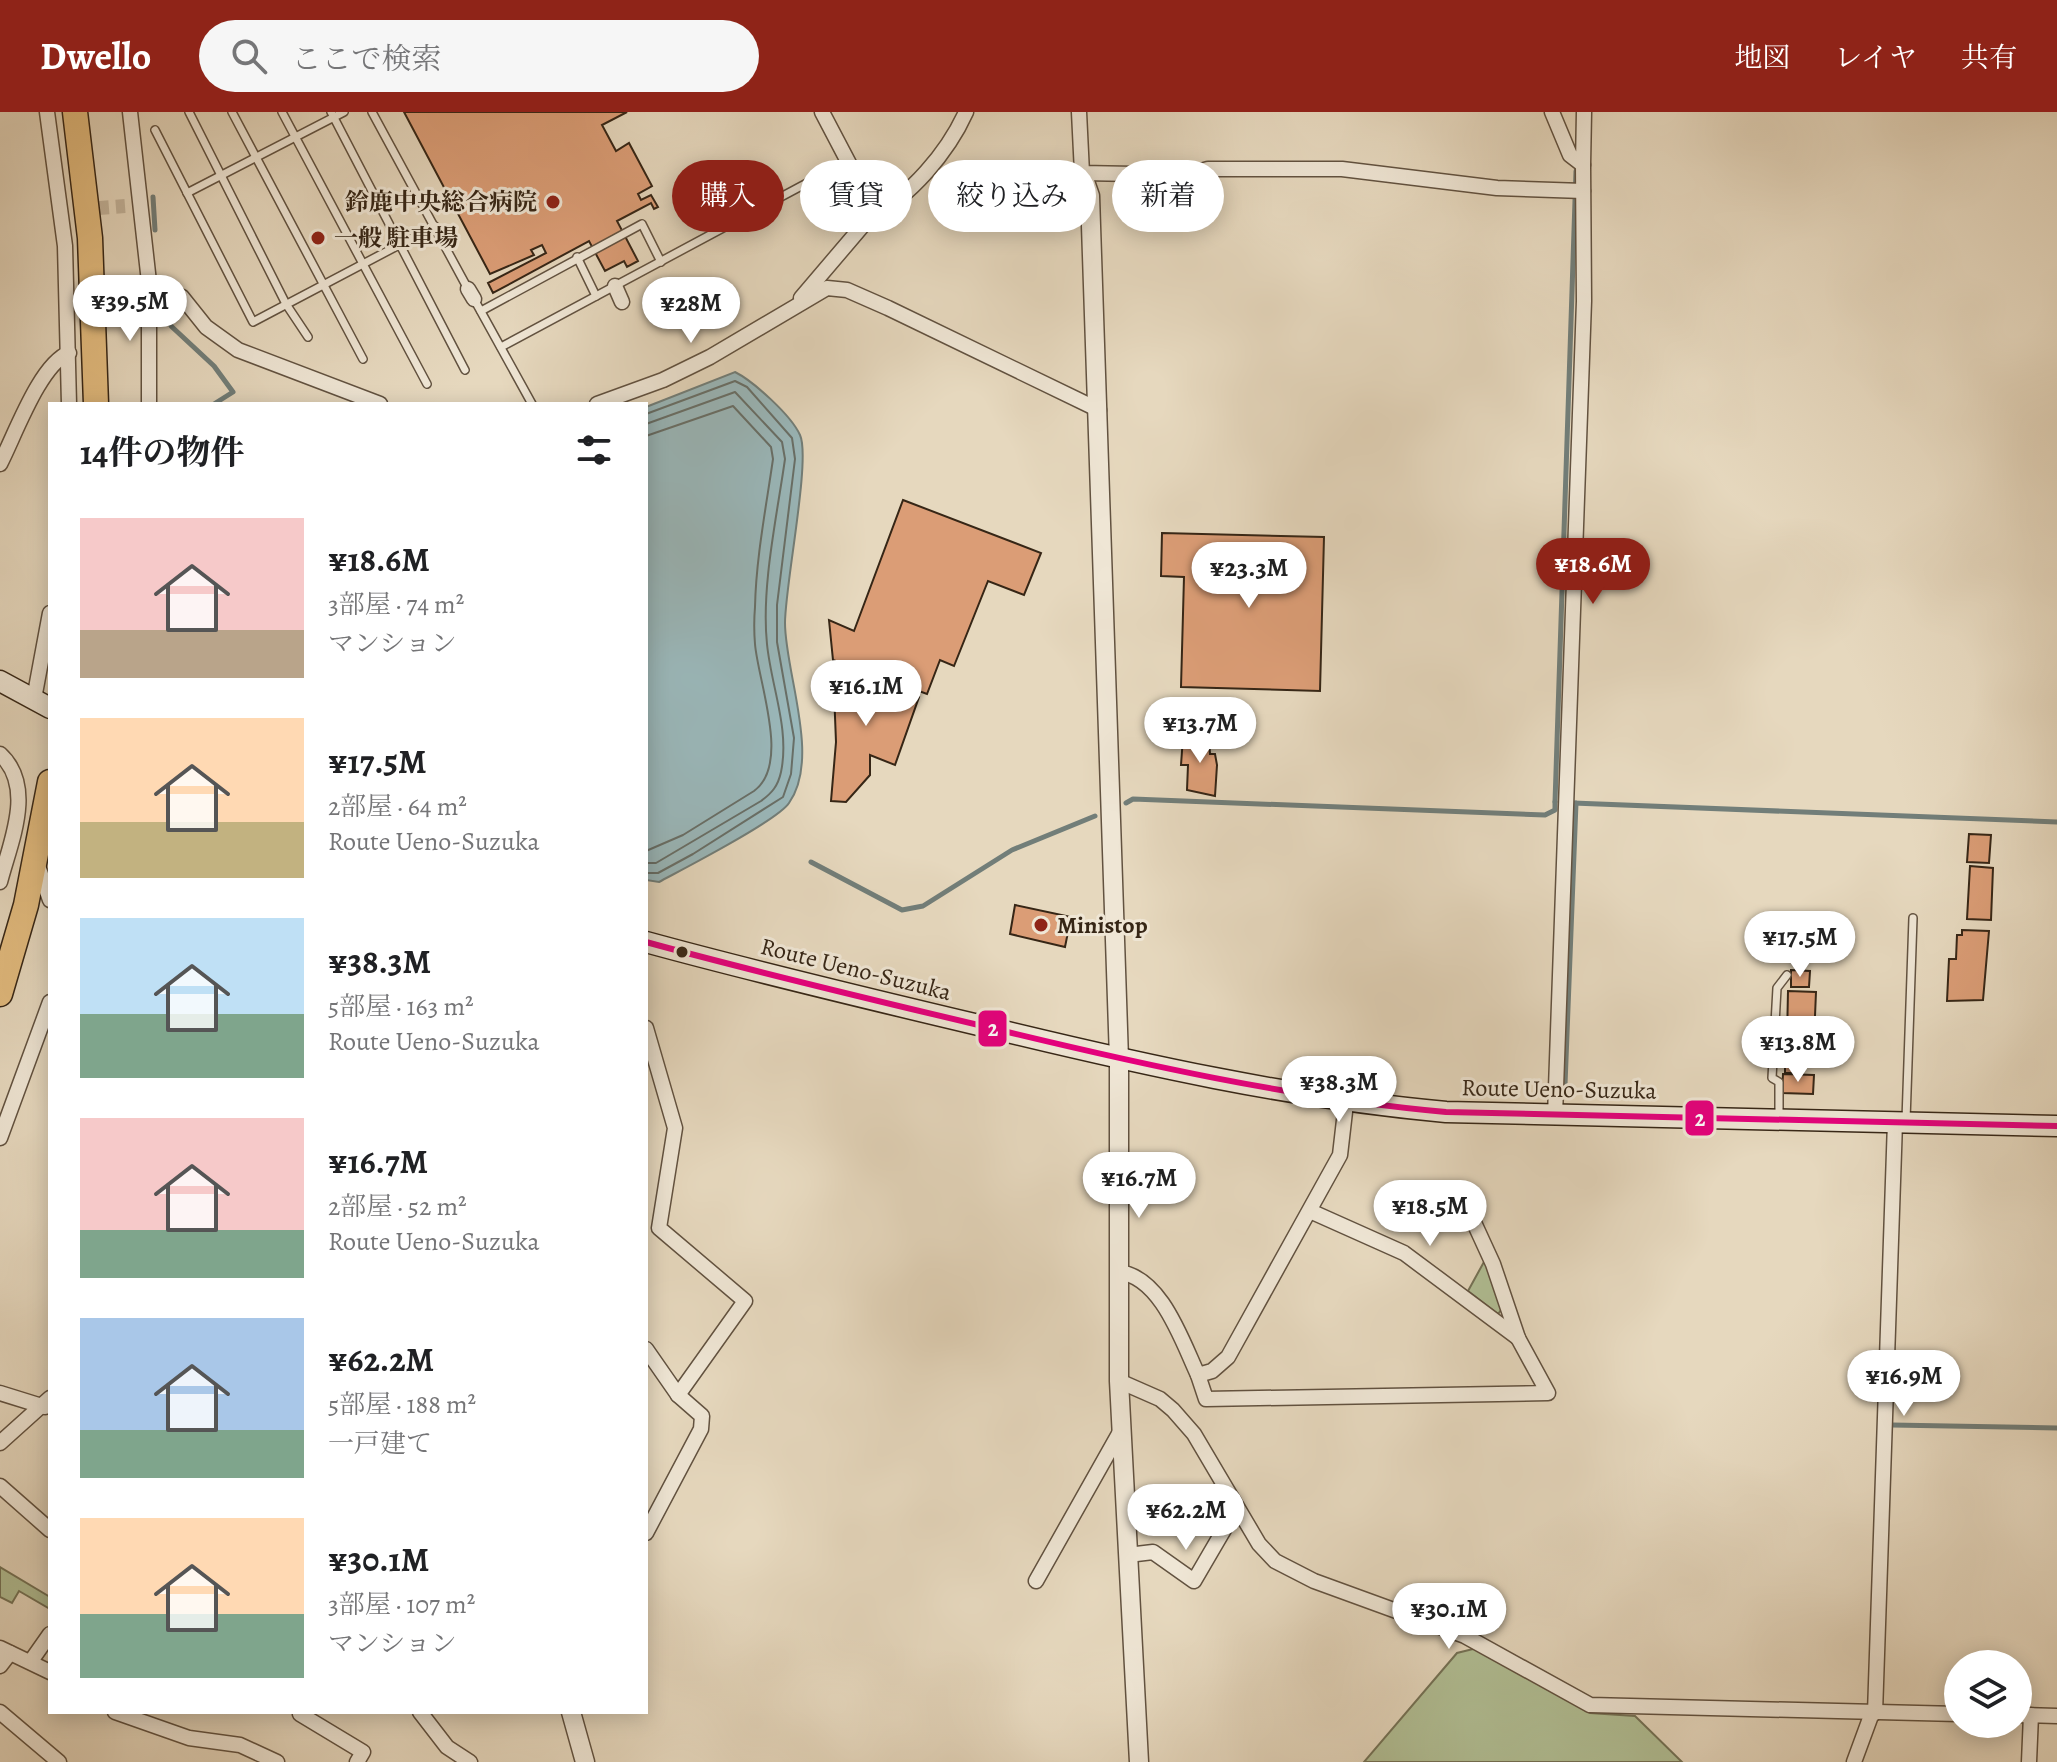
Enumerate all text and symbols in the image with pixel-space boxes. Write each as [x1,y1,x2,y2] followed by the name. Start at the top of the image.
[199,20,759,92] search box
[40,30,151,82] text: Dwello
[227,34,271,78] icon: search
[291,39,441,79] text: ここで検索
[1734,39,1790,77] text: 地図
[1834,39,1917,77] text: レイヤ
[1961,39,2017,77] text: 共有
[672,160,784,232] chip: 購入
[800,160,912,232] chip: 賃貸
[928,160,1096,232] chip: 絞り込み
[1112,160,1224,232] chip: 新着
[345,186,537,218] place label: 鈴鹿中央総合病院
[544,193,562,211] marker: 鈴鹿中央総合病院
[334,222,458,254] place label: 一般 駐車場
[309,229,327,247] marker: 一般 駐車場
[65,275,195,343] pin: ¥39.5M
[644,277,738,345] pin: ¥28M
[91,283,169,318] text: ¥39.5M
[660,285,722,320] text: ¥28M
[572,428,616,472] icon: filters
[80,429,244,476] text: 14件の物件
[328,536,430,583] text: ¥18.6M
[1528,538,1658,606] pin: ¥18.6M
[1184,542,1314,610] pin: ¥23.3M
[1554,546,1632,581] text: ¥18.6M
[144,550,240,646] icon: home
[1210,550,1288,585] text: ¥23.3M
[328,587,464,622] text: 3部屋 · 74 m²
[328,626,457,661] text: マンション
[801,660,931,728] pin: ¥16.1M
[829,668,903,703] text: ¥16.1M
[1135,697,1265,765] pin: ¥13.7M
[1162,705,1238,740] text: ¥13.7M
[328,738,427,785] text: ¥17.5M
[144,750,240,846] icon: home
[328,789,467,824] text: 2部屋 · 64 m²
[328,824,540,859] text: Route Ueno-Suzuka
[1057,909,1148,941] place label: Ministop
[1735,911,1865,979] pin: ¥17.5M
[1032,916,1050,934] marker: Ministop
[1762,919,1838,954] text: ¥17.5M
[757,930,955,1008] street label: Route Ueno-Suzuka
[328,938,431,985] text: ¥38.3M
[674,944,690,960] unlabelled marker
[144,950,240,1046] icon: home
[328,989,474,1024] text: 5部屋 · 163 m²
[977,1009,1008,1048] line badge: 2
[988,1014,999,1044] text: 2
[1733,1016,1863,1084] pin: ¥13.8M
[328,1024,540,1059] text: Route Ueno-Suzuka
[1760,1024,1836,1059] text: ¥13.8M
[1274,1056,1404,1124] pin: ¥38.3M
[1300,1064,1378,1099] text: ¥38.3M
[1461,1071,1658,1107] street label: Route Ueno-Suzuka
[1684,1099,1715,1137] line badge: 2
[1695,1104,1706,1134] text: 2
[328,1138,428,1185] text: ¥16.7M
[144,1150,240,1246] icon: home
[1074,1152,1204,1220] pin: ¥16.7M
[1101,1160,1177,1195] text: ¥16.7M
[1365,1180,1495,1248] pin: ¥18.5M
[1392,1188,1468,1223] text: ¥18.5M
[328,1189,467,1224] text: 2部屋 · 52 m²
[328,1224,540,1259] text: Route Ueno-Suzuka
[328,1336,434,1383] text: ¥62.2M
[144,1350,240,1446] icon: home
[1839,1350,1969,1418] pin: ¥16.9M
[1865,1358,1943,1393] text: ¥16.9M
[328,1387,476,1422] text: 5部屋 · 188 m²
[328,1426,432,1461] text: 一戸建て
[1121,1484,1251,1552] pin: ¥62.2M
[1145,1492,1227,1527] text: ¥62.2M
[328,1536,429,1583] text: ¥30.1M
[144,1550,240,1646] icon: home
[1384,1583,1514,1651] pin: ¥30.1M
[328,1587,475,1622] text: 3部屋 · 107 m²
[1410,1591,1488,1626] text: ¥30.1M
[328,1626,457,1661] text: マンション
[1944,1650,2032,1738] map controls
[1944,1650,2032,1738] button: layers

